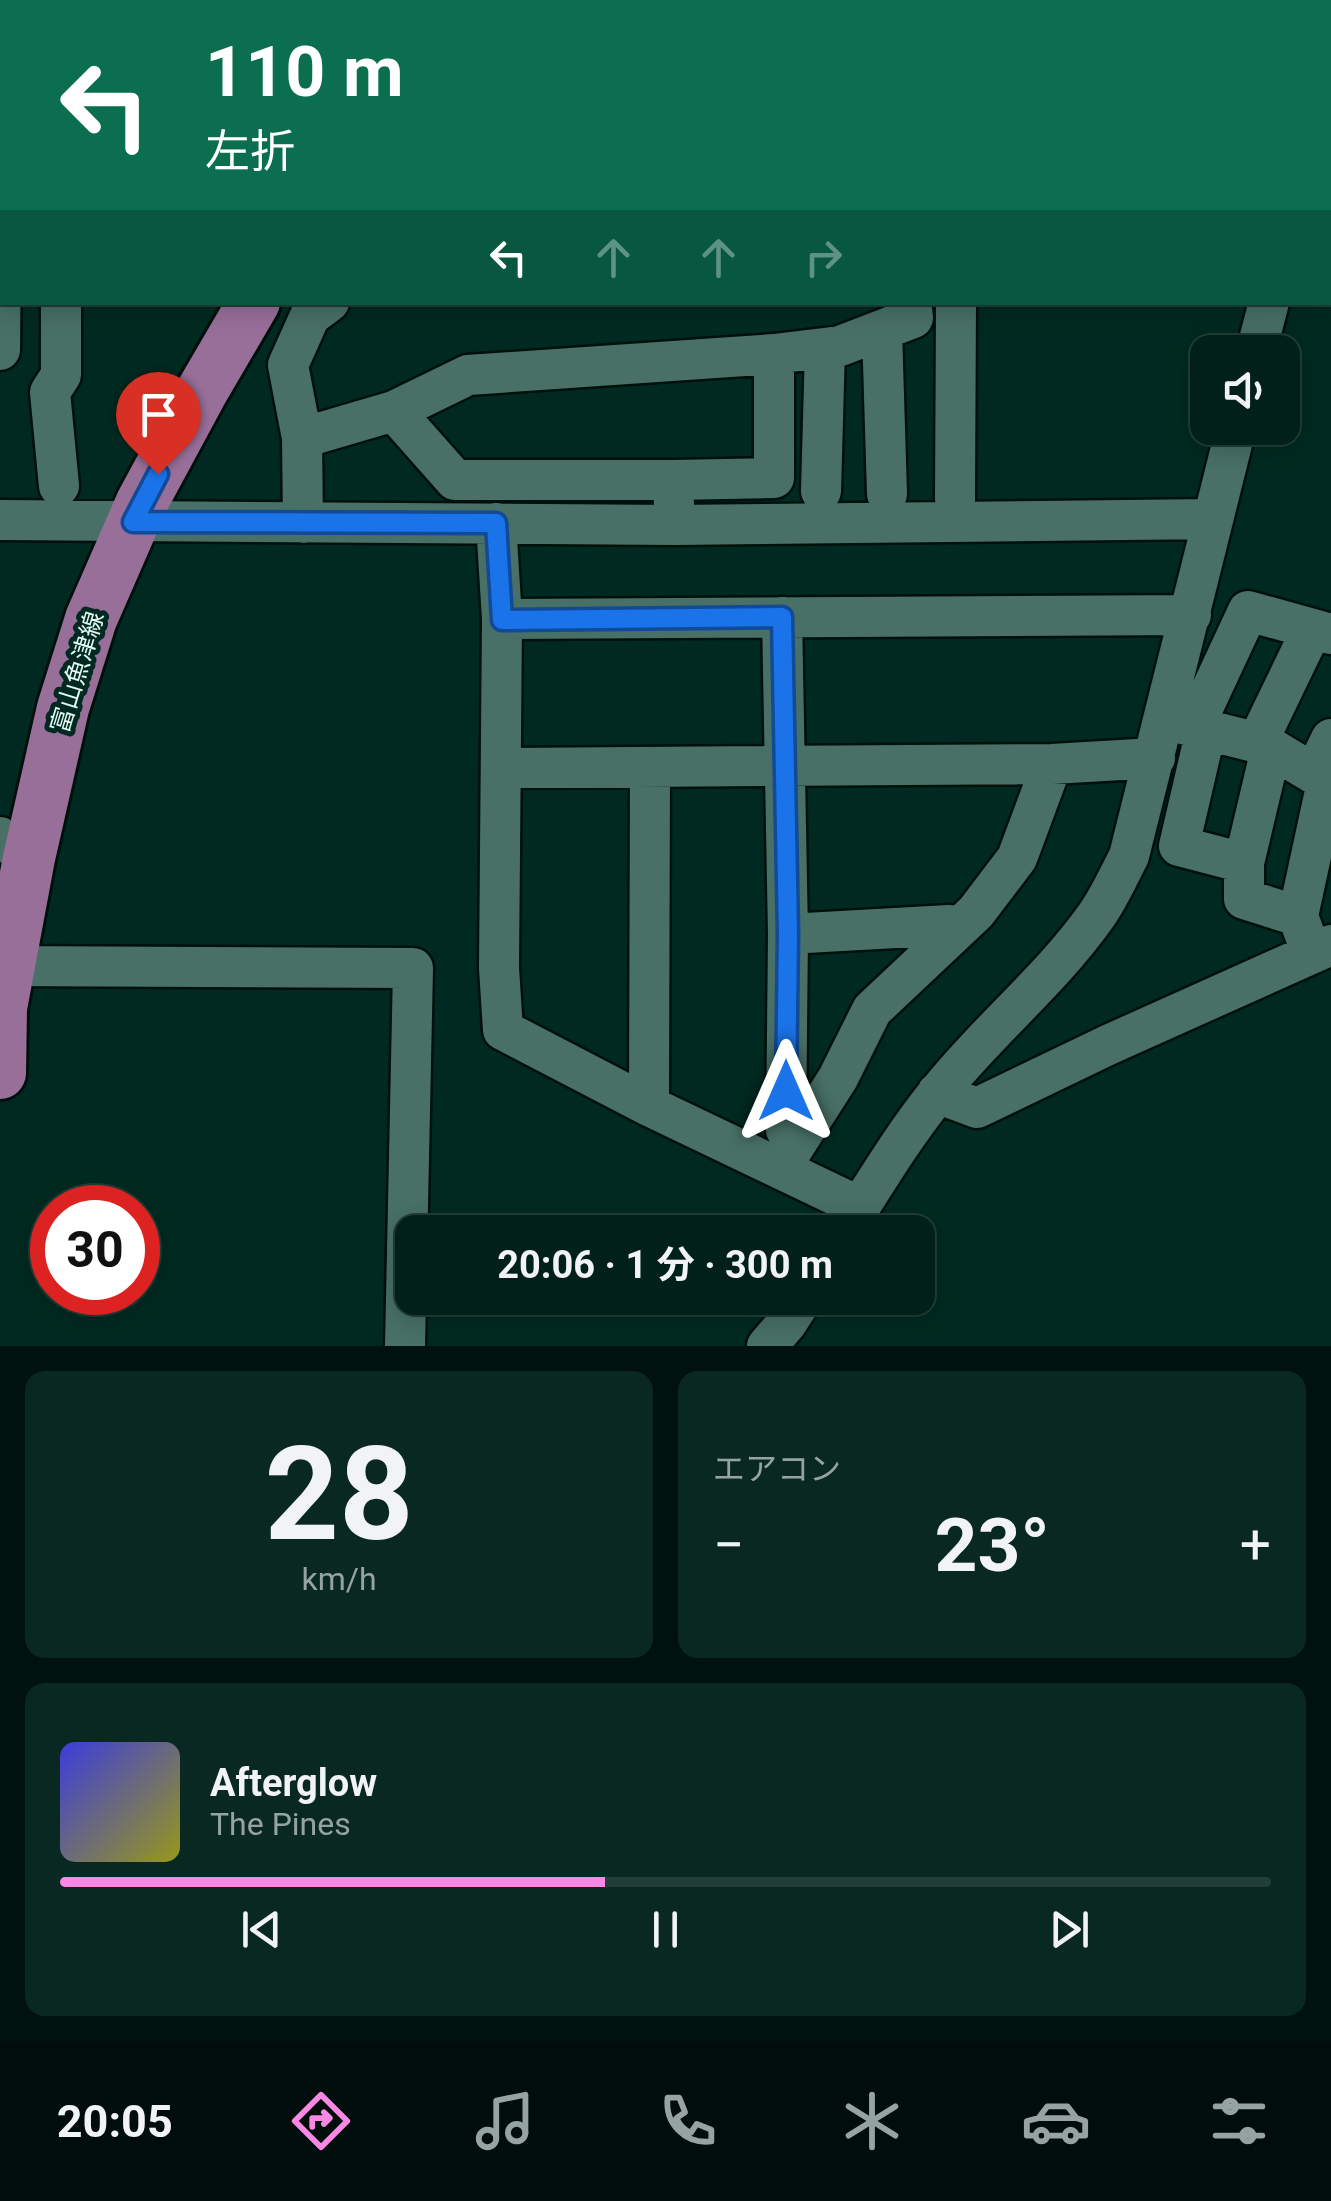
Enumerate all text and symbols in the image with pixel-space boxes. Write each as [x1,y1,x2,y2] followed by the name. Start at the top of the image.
[205,31,404,113] text: 110 m
[40,40,170,170] icon: left
[205,125,295,178] text: 左折
[481,230,536,285] icon: left
[586,230,641,285] icon: ahead
[691,230,746,285] icon: ahead
[796,230,851,285] icon: right
[1190,335,1300,445] map controls
[1190,335,1300,445] button: sound
[116,372,201,475] pin
[131,387,186,442] icon: arrive
[45,608,110,736] street label: 富山魚津線
[734,1039,838,1143] position arrow
[30,1185,160,1315] speed limit sign: 30
[497,1243,833,1287] text: 20:06 · 1 分 · 300 m
[264,1418,414,1571] text: 28
[713,1450,841,1488] text: エアコン
[934,1501,1050,1589] text: 23°
[713,1513,744,1577] text: −
[1240,1513,1271,1577] text: +
[301,1560,377,1598] text: km/h
[210,1761,377,1805] text: Afterglow
[210,1805,351,1843] text: The Pines
[234,1902,289,1957] icon: previous
[638,1902,693,1957] icon: pause
[1042,1902,1097,1957] icon: next
[286,2086,356,2156] icon: directions
[470,2086,540,2156] icon: music
[653,2086,723,2156] icon: phone
[837,2086,907,2156] icon: climate
[1021,2086,1091,2156] icon: car
[1204,2086,1274,2156] icon: filters
[57,2095,173,2148] text: 20:05

